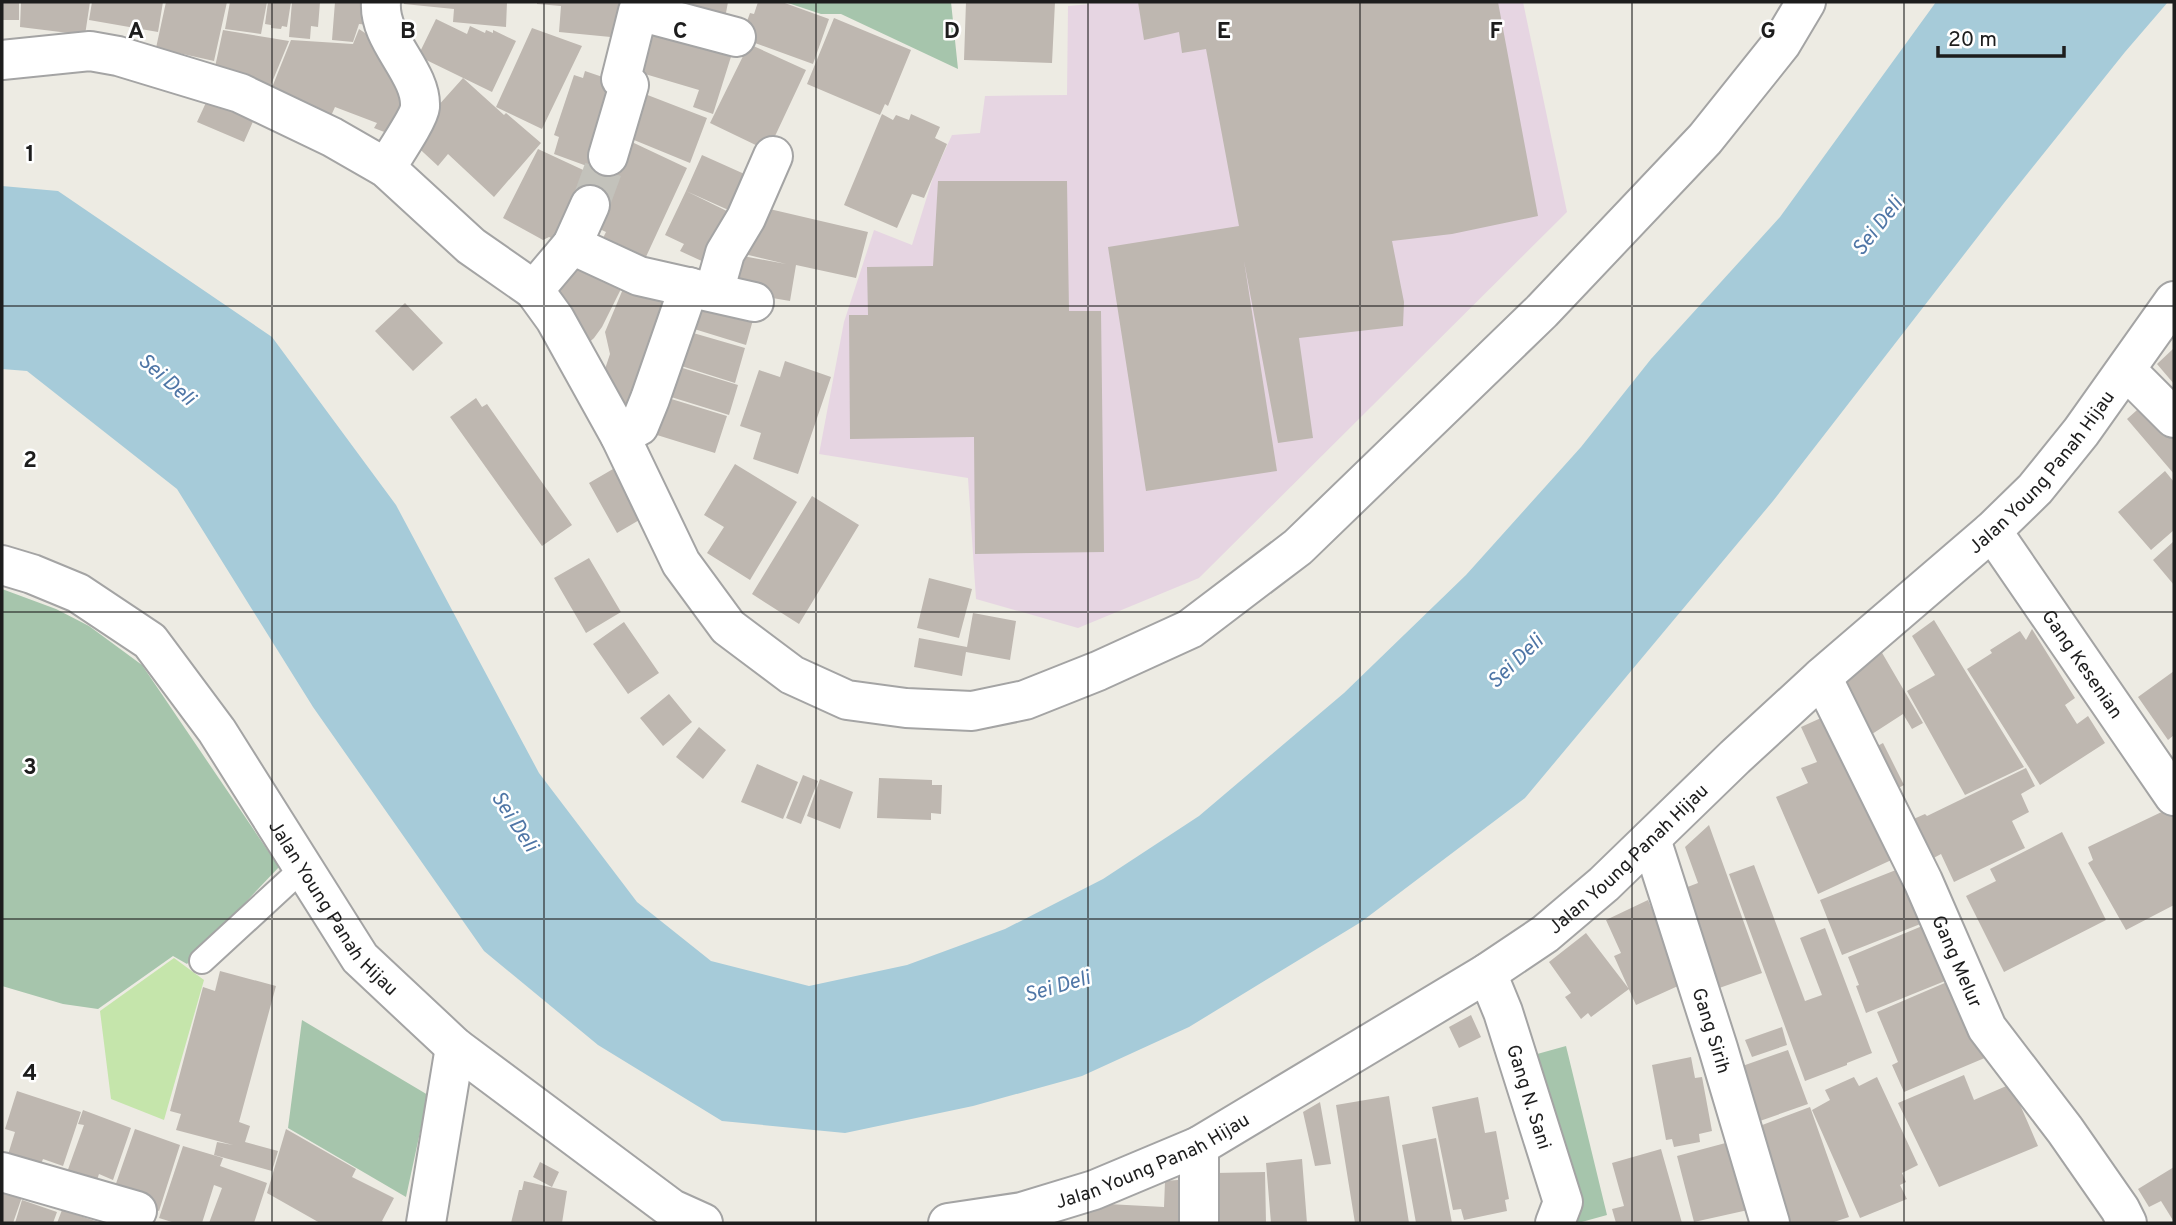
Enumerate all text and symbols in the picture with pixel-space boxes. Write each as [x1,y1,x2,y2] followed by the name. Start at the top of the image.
[1938,14,2064,58] scale bar
[128,18,144,47] text: A
[400,18,416,47] text: B
[673,18,687,47] text: C
[944,18,960,47] text: D
[1217,18,1231,47] text: E
[1489,18,1503,47] text: F
[1760,18,1776,47] text: G
[1948,27,1997,54] text: 20 m
[25,141,35,170] text: 1
[1847,191,1911,262] water label: Sei Deli
[132,348,202,414] water label: Sei Deli
[1964,386,2121,560] street label: Jalan Young Panah Hijau
[23,447,37,476] text: 2
[2036,606,2127,724] street label: Gang Kesenian
[1482,628,1551,695] water label: Sei Deli
[23,754,37,783] text: 3
[1544,779,1714,940] street label: Jalan Young Panah Hijau
[484,786,544,859] water label: Sei Deli
[262,816,403,1002] street label: Jalan Young Panah Hijau
[1925,912,1987,1012] street label: Gang Melur
[1021,965,1095,1010] water label: Sei Deli
[1686,985,1735,1077] street label: Gang Sirih
[1500,1042,1556,1153] street label: Gang N. Sani
[23,1060,37,1089] text: 4
[1053,1109,1254,1215] street label: Jalan Young Panah Hijau

